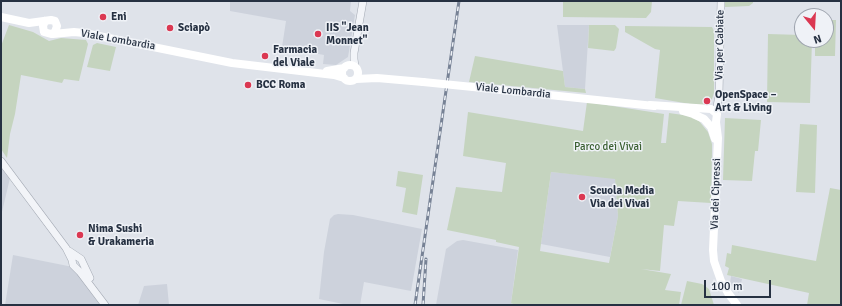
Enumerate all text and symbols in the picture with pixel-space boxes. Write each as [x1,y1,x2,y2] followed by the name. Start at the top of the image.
[794,8,834,48] north arrow
[111,10,127,24] place label: Eni
[713,10,727,80] street label: Via per Cabiate
[98,12,108,22] marker: Eni
[178,21,210,35] place label: Sciapò
[326,21,369,47] place label: IIS "Jean Monnet"
[165,23,175,33] marker: Sciapò
[80,27,156,53] street label: Viale Lombardia
[313,29,323,39] marker: IIS "Jean Monnet"
[812,32,823,46] text: N
[273,43,317,69] place label: Farmacia del Viale
[260,51,270,61] marker: Farmacia del Viale
[256,78,305,92] place label: BCC Roma
[243,80,253,90] marker: BCC Roma
[475,80,551,102] street label: Viale Lombardia
[715,88,776,114] place label: OpenSpace – Art & Living
[702,96,712,106] marker: OpenSpace – Art & Living
[574,140,642,154] park label: Parco dei Vivai
[708,158,724,230] street label: Via dei Cipressi
[590,184,654,210] place label: Scuola Media Via dei Vivai
[577,192,587,202] marker: Scuola Media Via dei Vivai
[88,222,154,248] place label: Nima Sushi & Urakameria
[75,230,85,240] marker: Nima Sushi & Urakameria
[706,272,773,298] scale bar
[711,279,743,294] text: 100 m

